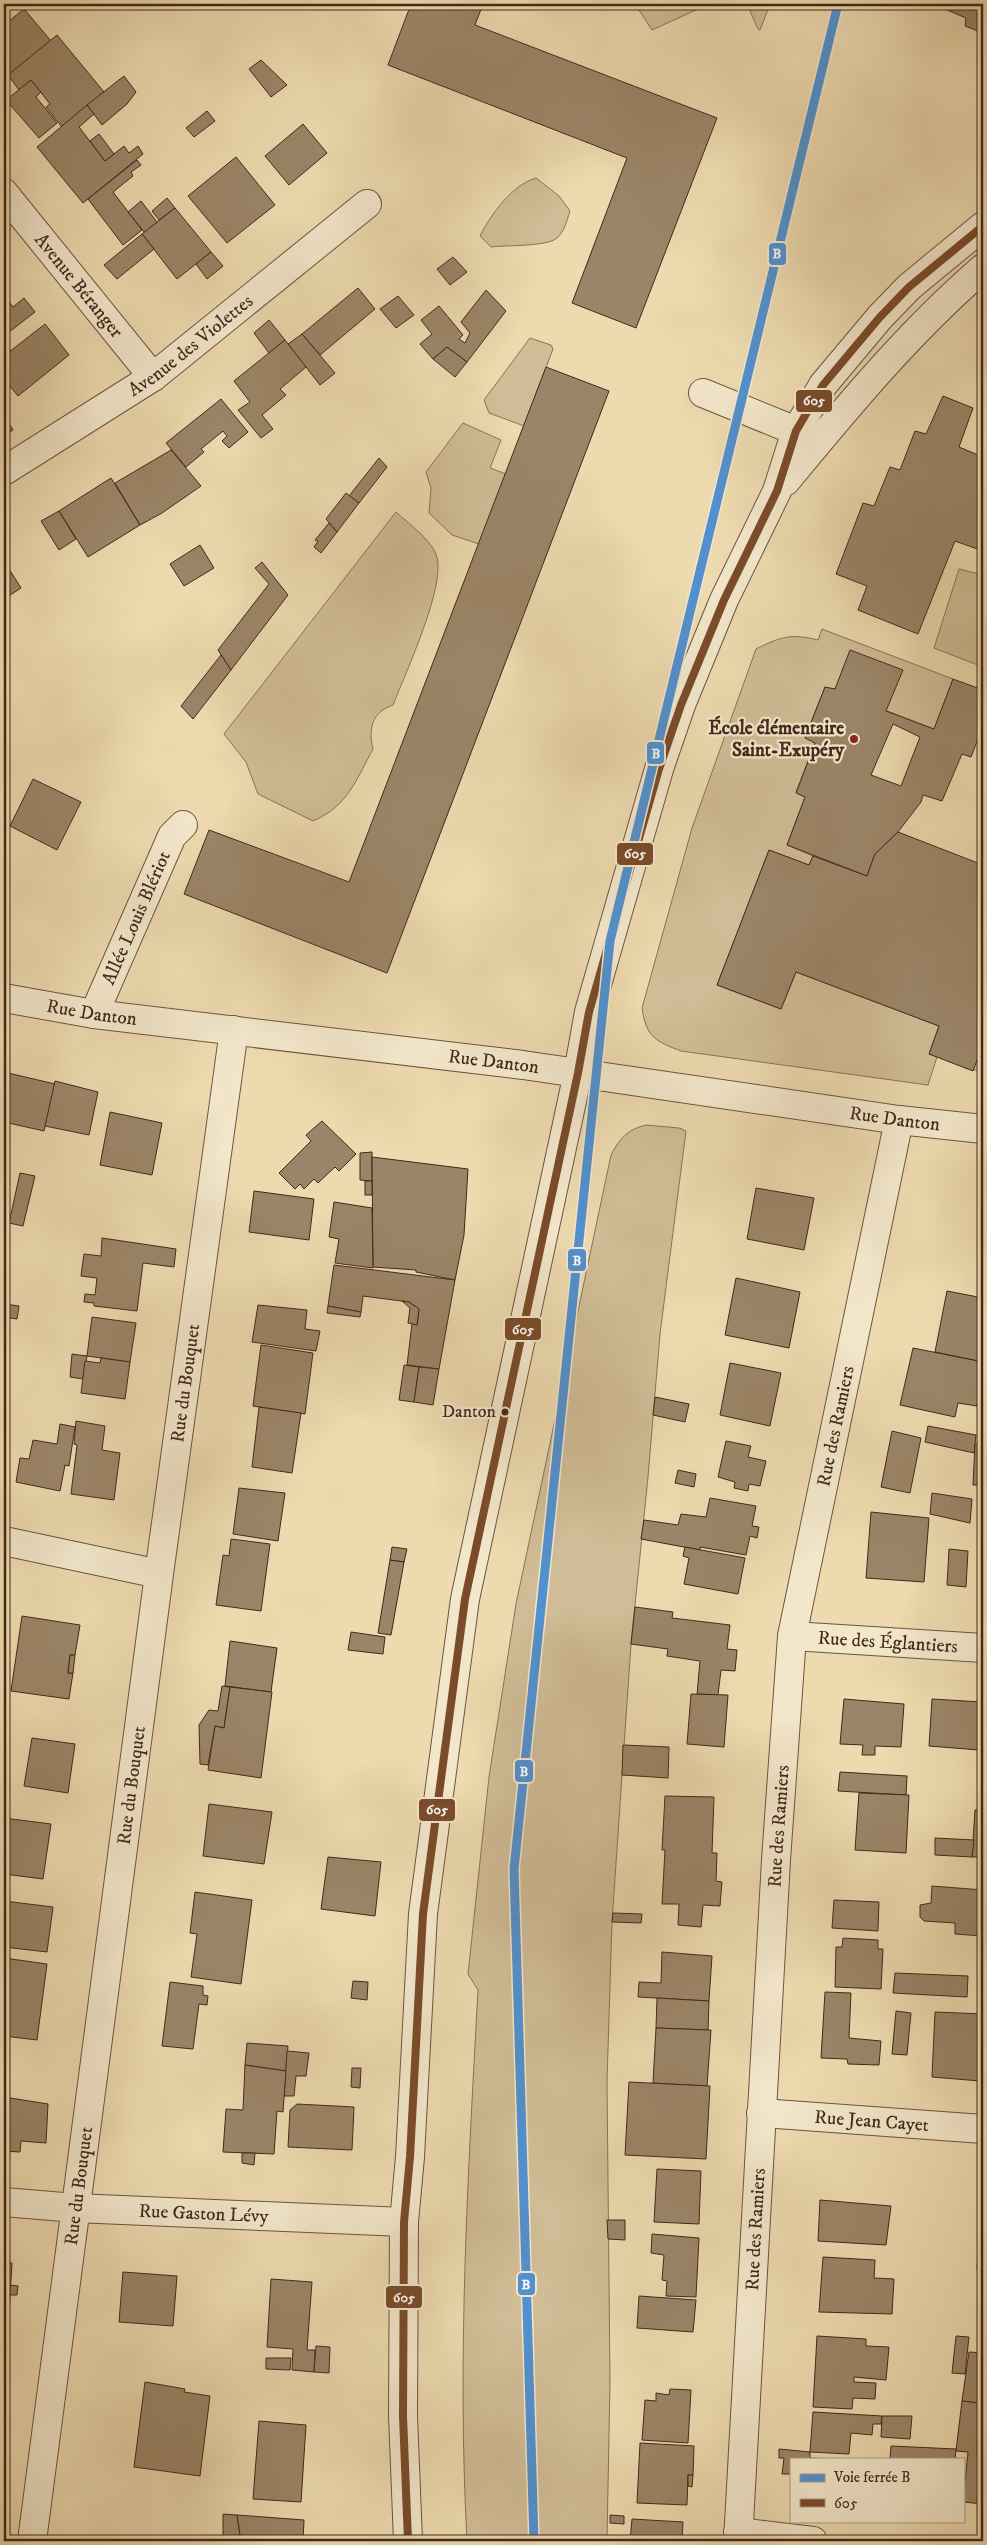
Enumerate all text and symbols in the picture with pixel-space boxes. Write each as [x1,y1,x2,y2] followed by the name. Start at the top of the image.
[30,228,128,342] street label: Avenue Béranger
[768,242,787,266] line badge: B
[773,245,782,263] text: B
[124,289,258,401] street label: Avenue des Violettes
[795,389,833,413] line badge: 605
[803,392,825,410] text: 605
[708,715,845,762] place label: École élémentaire Saint-Exupéry
[848,733,860,745] marker: École élémentaire Saint-Exupéry
[646,741,665,765] line badge: B
[652,745,661,763] text: B
[616,842,654,866] line badge: 605
[624,845,646,863] text: 605
[97,847,175,988] street label: Allée Louis Blériot
[45,994,138,1031] street label: Rue Danton
[447,1045,541,1079] street label: Rue Danton
[848,1101,941,1136] street label: Rue Danton
[567,1248,587,1272] line badge: B
[573,1252,582,1270] text: B
[504,1317,542,1341] line badge: 605
[512,1321,534,1339] text: 605
[166,1322,205,1444] street label: Rue du Bouquet
[812,1364,859,1489] street label: Rue des Ramiers
[442,1401,497,1423] place label: Danton
[500,1407,510,1417] marker: Danton
[817,1626,959,1658] street label: Rue des Églantiers
[112,1725,150,1846] street label: Rue du Bouquet
[514,1759,534,1783] line badge: B
[520,1763,529,1781] text: B
[763,1764,794,1888] street label: Rue des Ramiers
[418,1798,456,1822] line badge: 605
[426,1801,448,1819] text: 605
[814,2105,930,2137] street label: Rue Jean Cayet
[59,2125,98,2247] street label: Rue du Bouquet
[740,2168,770,2291] street label: Rue des Ramiers
[138,2199,270,2228] street label: Rue Gaston Lévy
[517,2272,536,2296] line badge: B
[522,2276,531,2294] text: B
[385,2285,423,2309] line badge: 605
[393,2289,415,2307] text: 605
[790,2458,964,2522] legend
[833,2468,911,2487] text: Voie ferrée B
[834,2494,858,2513] text: 605

